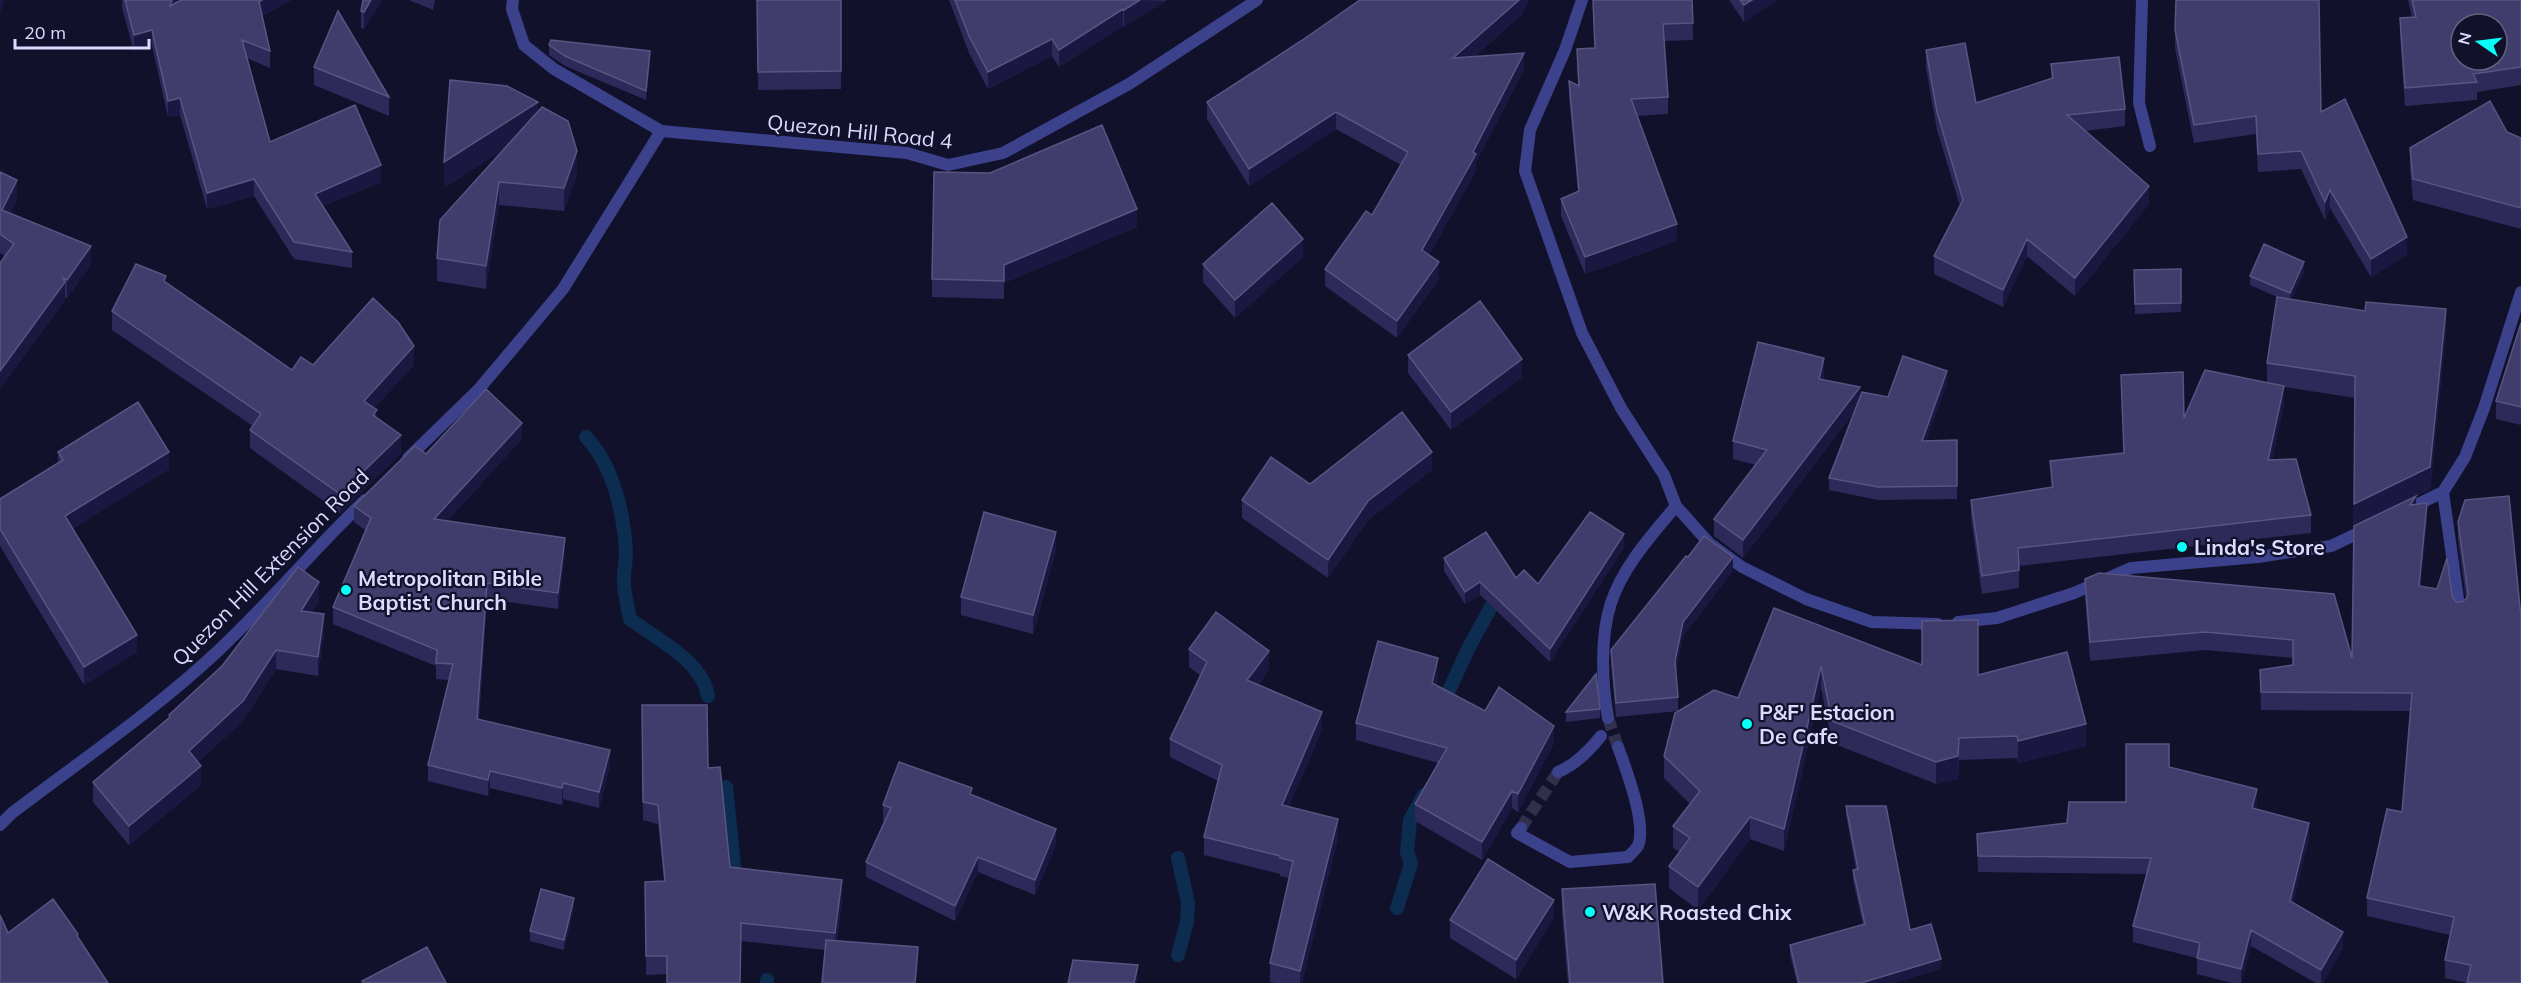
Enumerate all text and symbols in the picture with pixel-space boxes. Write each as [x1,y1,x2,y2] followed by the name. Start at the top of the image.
[15,12,148,50] scale bar
[2449,12,2509,72] north arrow
[24,21,66,44] text: 20 m
[2453,30,2476,47] text: N
[766,108,954,154] street label: Quezon Hill Road 4
[166,463,374,671] street label: Quezon Hill Extension Road
[2194,534,2325,560] place label: Linda's Store
[2175,540,2189,554] marker: Linda's Store
[358,565,542,615] place label: Metropolitan Bible Baptist Church
[339,583,353,597] marker: Metropolitan Bible Baptist Church
[1759,699,1895,749] place label: P&F' Estacion De Cafe
[1740,717,1754,731] marker: P&F' Estacion De Cafe
[1602,899,1792,925] place label: W&K Roasted Chix
[1583,905,1597,919] marker: W&K Roasted Chix

